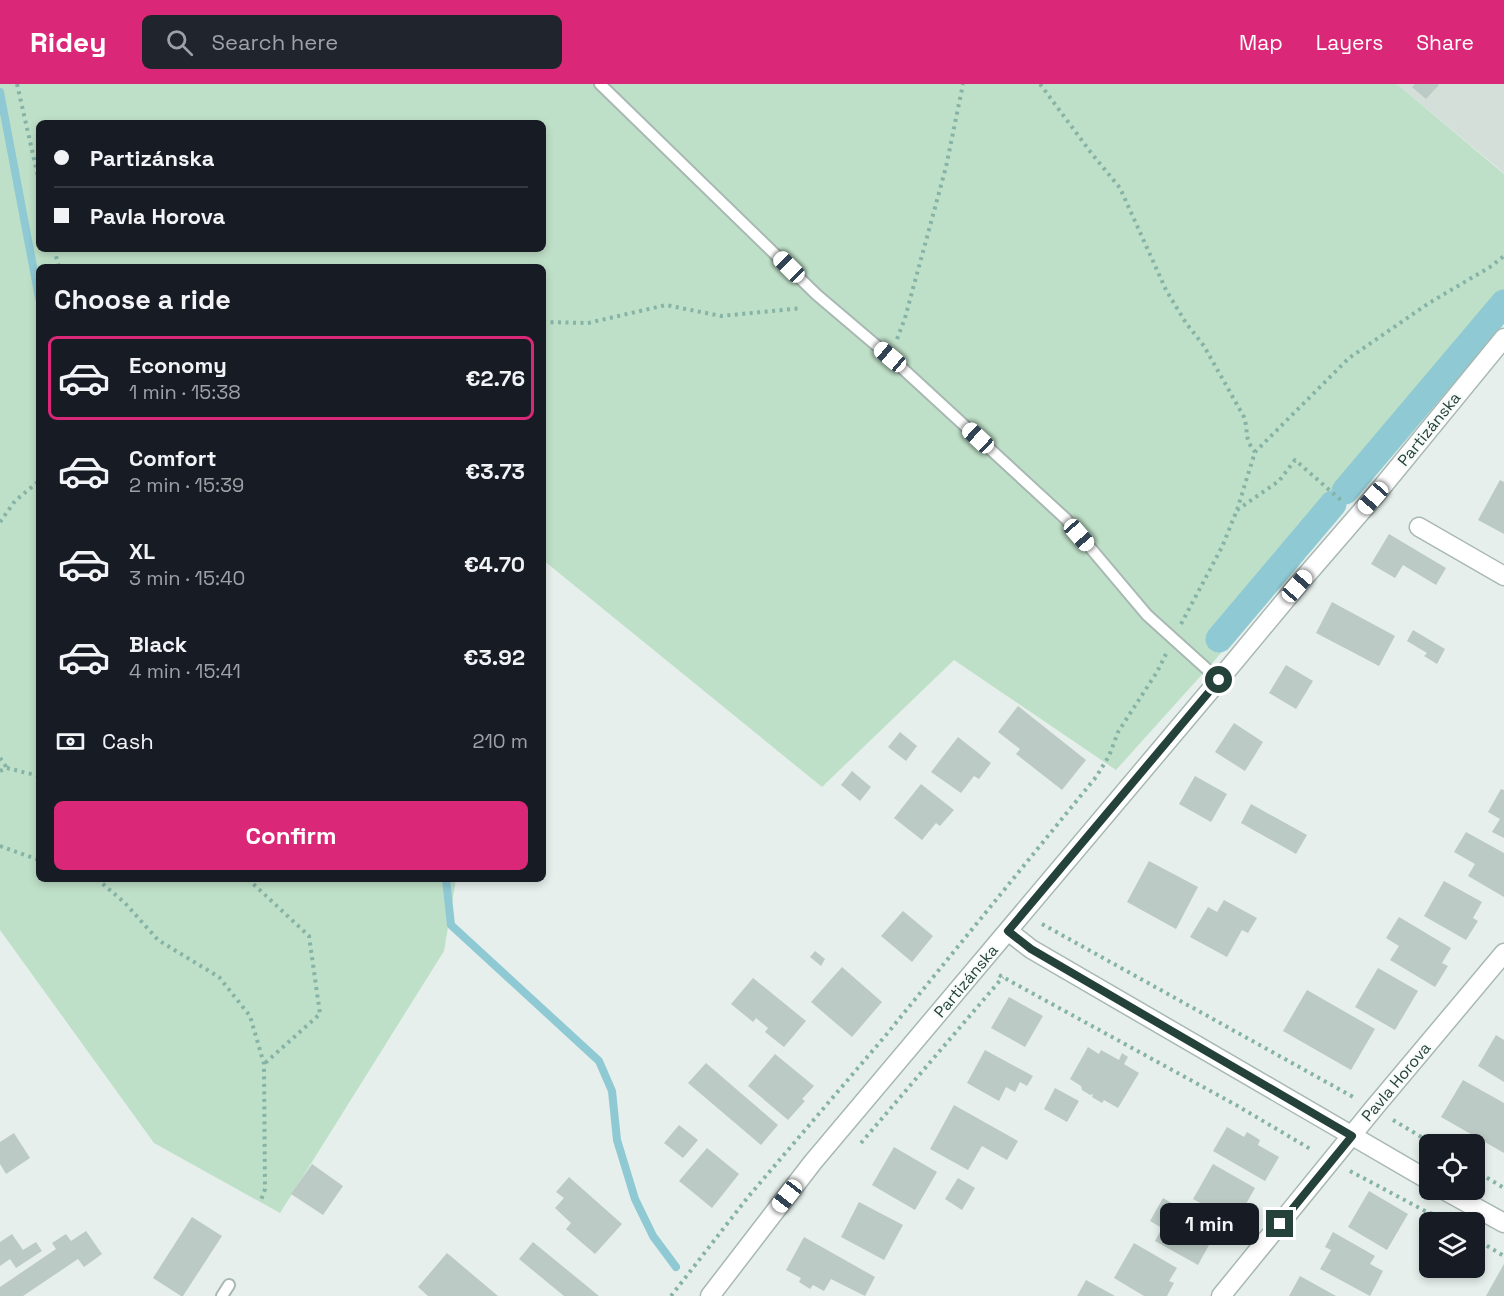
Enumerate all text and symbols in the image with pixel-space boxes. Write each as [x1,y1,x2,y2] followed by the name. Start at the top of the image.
[142,15,562,69] search box
[30,24,106,60] text: Ridey
[163,26,196,59] icon: search
[211,28,338,56] text: Search here
[1239,29,1283,56] text: Map
[1316,29,1383,56] text: Layers
[1416,29,1474,56] text: Share
[90,144,214,172] text: Partizánska
[90,202,225,230] text: Pavla Horova
[770,248,808,286] car
[54,282,231,317] text: Choose a ride
[870,339,910,375] car
[57,351,111,405] icon: car
[129,351,227,379] text: Economy
[466,364,525,392] text: €2.76
[129,379,241,405] text: 1 min · 15:38
[1393,388,1465,470] street label: Partizánska
[959,419,997,457] car
[57,444,111,498] icon: car
[129,444,217,472] text: Comfort
[465,457,525,485] text: €3.73
[129,472,244,498] text: 2 min · 15:39
[1354,479,1392,517] car
[1060,516,1098,554] car
[57,537,111,591] icon: car
[129,537,155,565] text: XL
[464,550,525,578] text: €4.70
[129,565,245,591] text: 3 min · 15:40
[1278,567,1316,605] car
[57,630,111,684] icon: car
[129,630,187,658] text: Black
[464,643,525,671] text: €3.92
[129,658,241,684] text: 4 min · 15:41
[1205,666,1232,693] route start
[54,725,87,758] icon: cash
[102,727,154,755] text: Cash
[472,728,528,754] text: 210 m
[54,801,528,870] button: Confirm
[929,940,1003,1022] street label: Partizánska
[1357,1038,1435,1126] street label: Pavla Horova
[1419,1134,1485,1278] map controls
[1419,1134,1485,1200] button: locate
[769,1176,805,1216] car
[1160,1203,1259,1245] callout: 1 min
[1266,1210,1293,1237] route end
[1185,1211,1234,1237] text: 1 min
[1419,1212,1485,1278] button: layers

